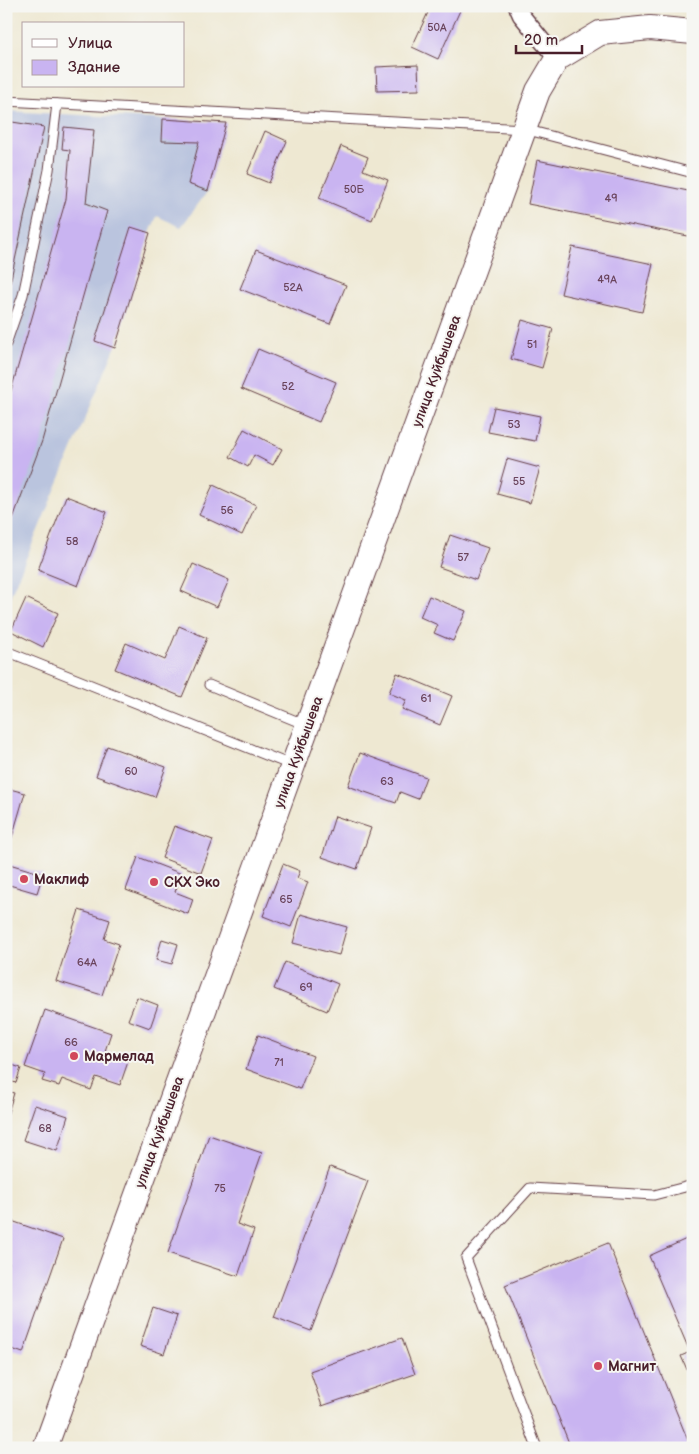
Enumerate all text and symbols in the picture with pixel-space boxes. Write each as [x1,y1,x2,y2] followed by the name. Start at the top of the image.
[427,21,447,34] house number: 50А
[22,22,185,88] legend
[516,22,583,54] scale bar
[524,31,558,50] text: 20 m
[68,34,113,53] text: Улица
[68,58,120,77] text: Здание
[344,183,365,196] house number: 50Б
[604,192,618,205] house number: 49
[597,273,617,286] house number: 49А
[283,281,303,294] house number: 52А
[408,312,465,429] street label: улица Куйбышева
[527,338,537,351] house number: 51
[282,380,295,393] house number: 52
[507,418,521,431] house number: 53
[513,475,525,488] house number: 55
[220,504,234,517] house number: 56
[66,535,78,548] house number: 58
[457,551,469,564] house number: 57
[421,692,431,705] house number: 61
[270,693,327,810] street label: улица Куйбышева
[124,765,138,778] house number: 60
[380,775,394,788] house number: 63
[34,871,89,888] place label: Маклиф
[18,873,30,885] marker: Маклиф
[164,874,220,891] place label: СКХ Эко
[148,876,160,888] marker: СКХ Эко
[279,893,293,906] house number: 65
[77,956,97,969] house number: 64А
[299,981,313,994] house number: 69
[64,1036,78,1049] house number: 66
[84,1048,154,1065] place label: Мармелад
[68,1050,80,1062] marker: Мармелад
[274,1056,284,1069] house number: 71
[131,1073,188,1190] street label: улица Куйбышева
[38,1122,52,1135] house number: 68
[214,1182,226,1195] house number: 75
[608,1358,656,1375] place label: Магнит
[592,1360,604,1372] marker: Магнит

